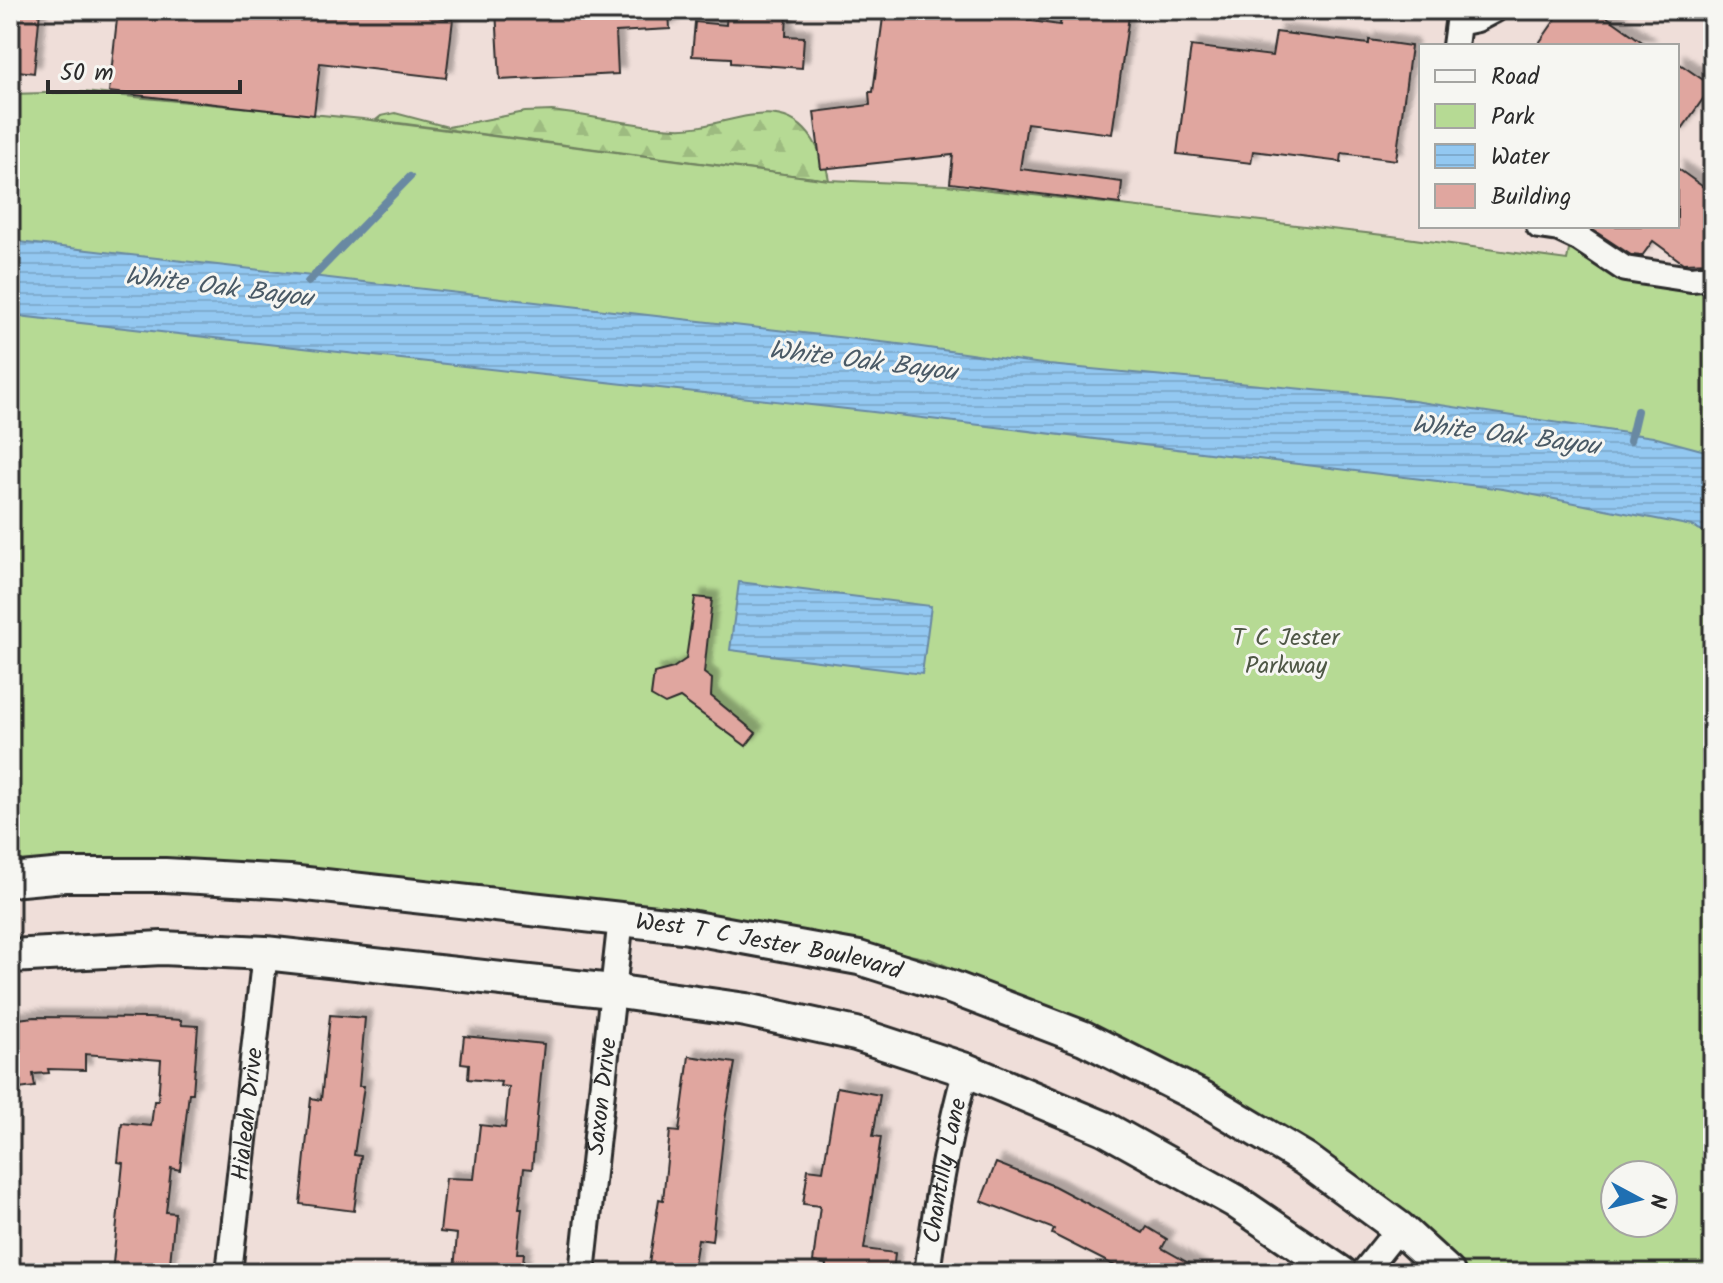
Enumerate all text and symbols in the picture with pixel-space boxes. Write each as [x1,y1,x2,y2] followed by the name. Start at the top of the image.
[48,44,240,94] scale bar
[1419,44,1679,228] legend
[60,54,114,93] text: 50 m
[1491,58,1540,97] text: Road
[1491,98,1535,137] text: Park
[1491,138,1551,177] text: Water
[1491,178,1571,217] text: Building
[123,256,318,321] water label: White Oak Bayou
[767,330,962,395] water label: White Oak Bayou
[1410,404,1605,469] water label: White Oak Bayou
[1233,619,1341,686] park label: T C Jester Parkway
[634,903,908,992] street label: West T C Jester Boulevard
[577,1035,629,1157] street label: Saxon Drive
[222,1045,275,1183] street label: Hialeah Drive
[913,1094,979,1246] street label: Chantilly Lane
[1599,1159,1679,1239] north arrow
[1638,1192,1675,1210] text: N

